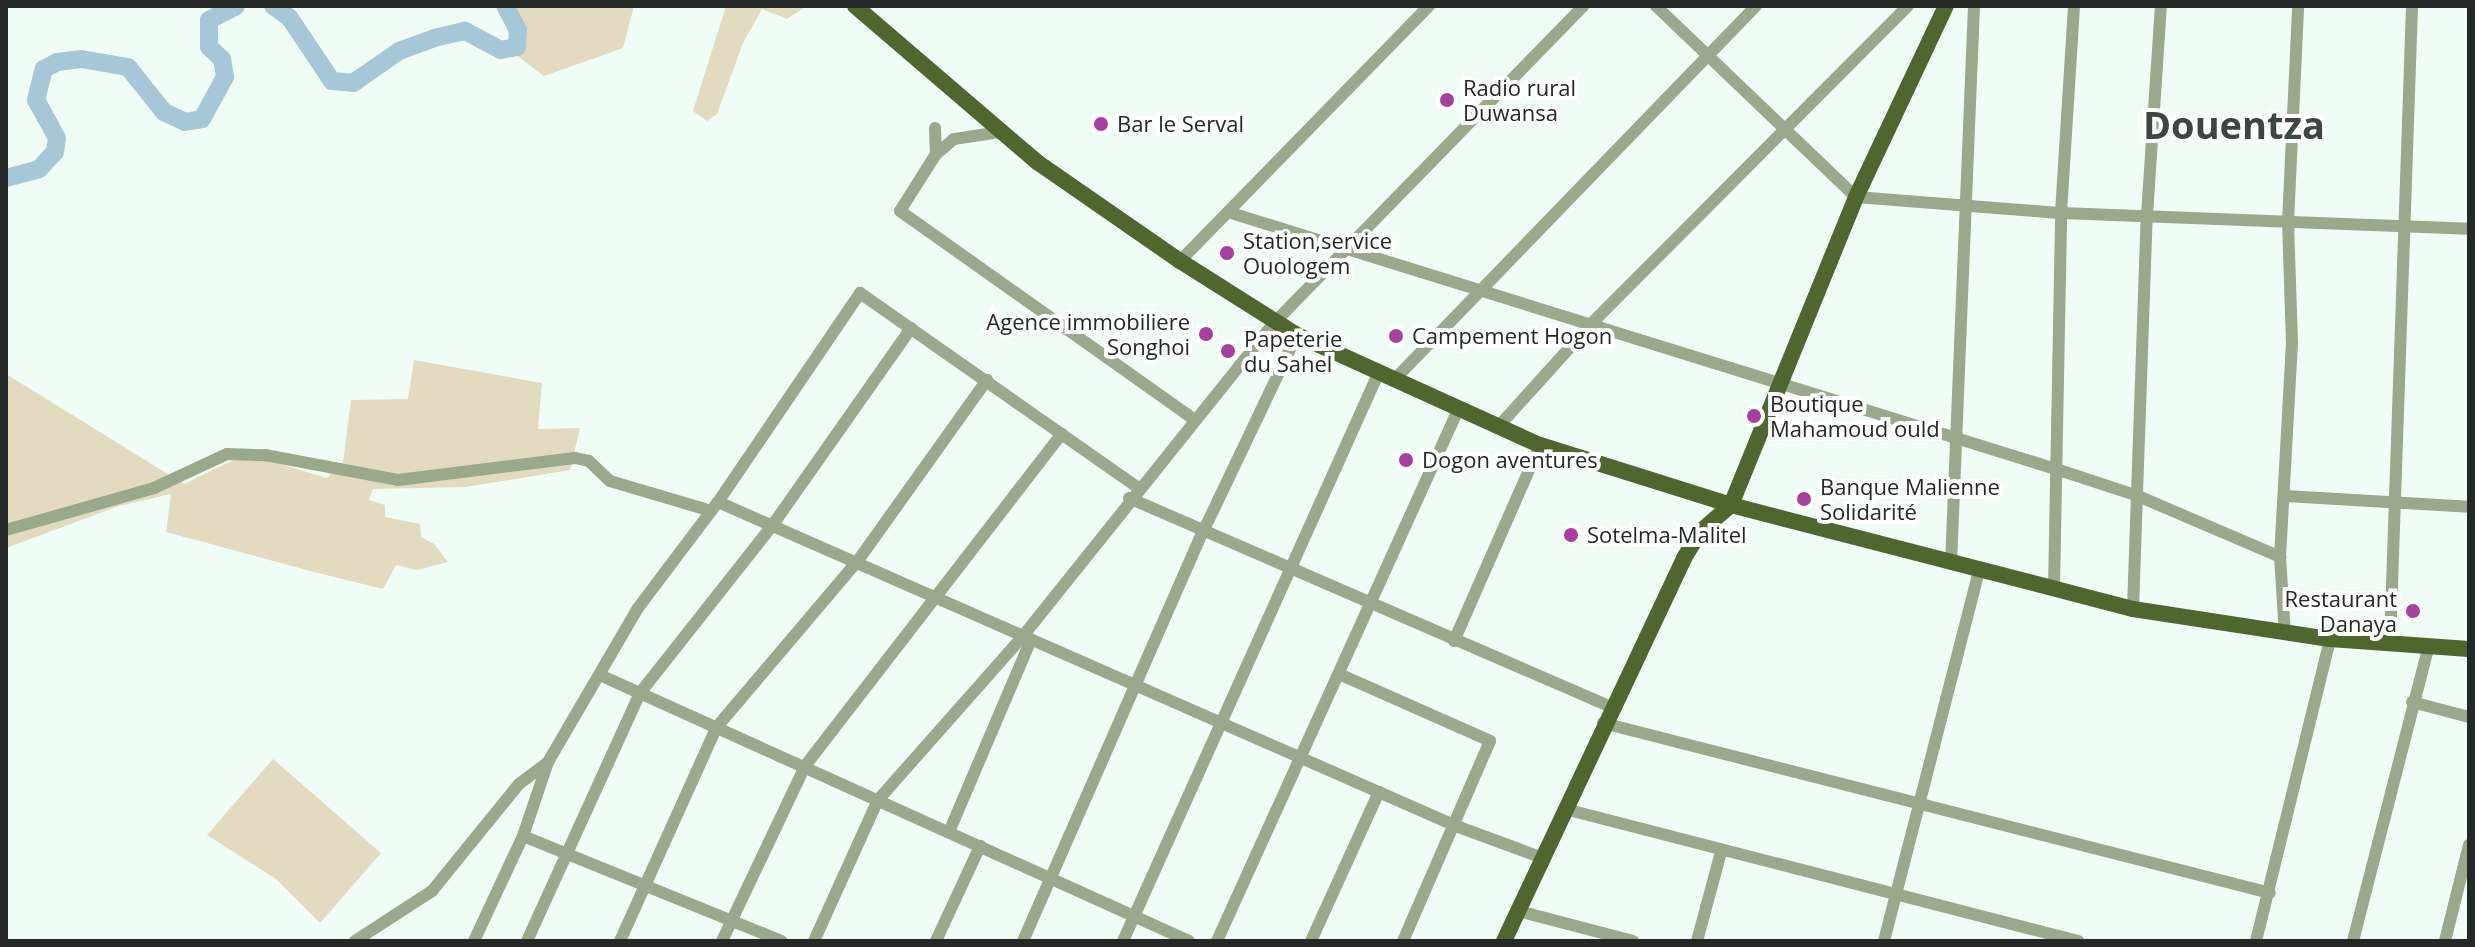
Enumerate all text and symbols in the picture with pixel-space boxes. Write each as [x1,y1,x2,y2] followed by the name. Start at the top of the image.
[1463,74,1576,126] place label: Radio rural Duwansa
[1438,91,1456,109] marker: Radio rural Duwansa
[2143,102,2325,148] district label: Douentza
[1117,111,1244,137] place label: Bar le Serval
[1092,115,1110,133] marker: Bar le Serval
[1243,227,1392,278] place label: Station,service Ouologem
[1218,244,1236,262] marker: Station,service Ouologem
[986,308,1190,360] place label: Agence immobiliere Songhoi
[1412,323,1612,349] place label: Campement Hogon
[1197,325,1215,343] marker: Agence immobiliere Songhoi
[1244,325,1342,376] place label: Papeterie du Sahel
[1387,327,1405,345] marker: Campement Hogon
[1219,342,1237,360] marker: Papeterie du Sahel
[1770,390,1940,442] place label: Boutique Mahamoud ould
[1745,407,1763,425] marker: Boutique Mahamoud ould
[1422,447,1598,473] place label: Dogon aventures
[1397,451,1415,469] marker: Dogon aventures
[1820,473,2000,524] place label: Banque Malienne Solidarité
[1795,490,1813,508] marker: Banque Malienne Solidarité
[1587,522,1747,548] place label: Sotelma-Malitel
[1562,526,1580,544] marker: Sotelma-Malitel
[2284,585,2397,636] place label: Restaurant Danaya
[2404,602,2422,620] marker: Restaurant Danaya

